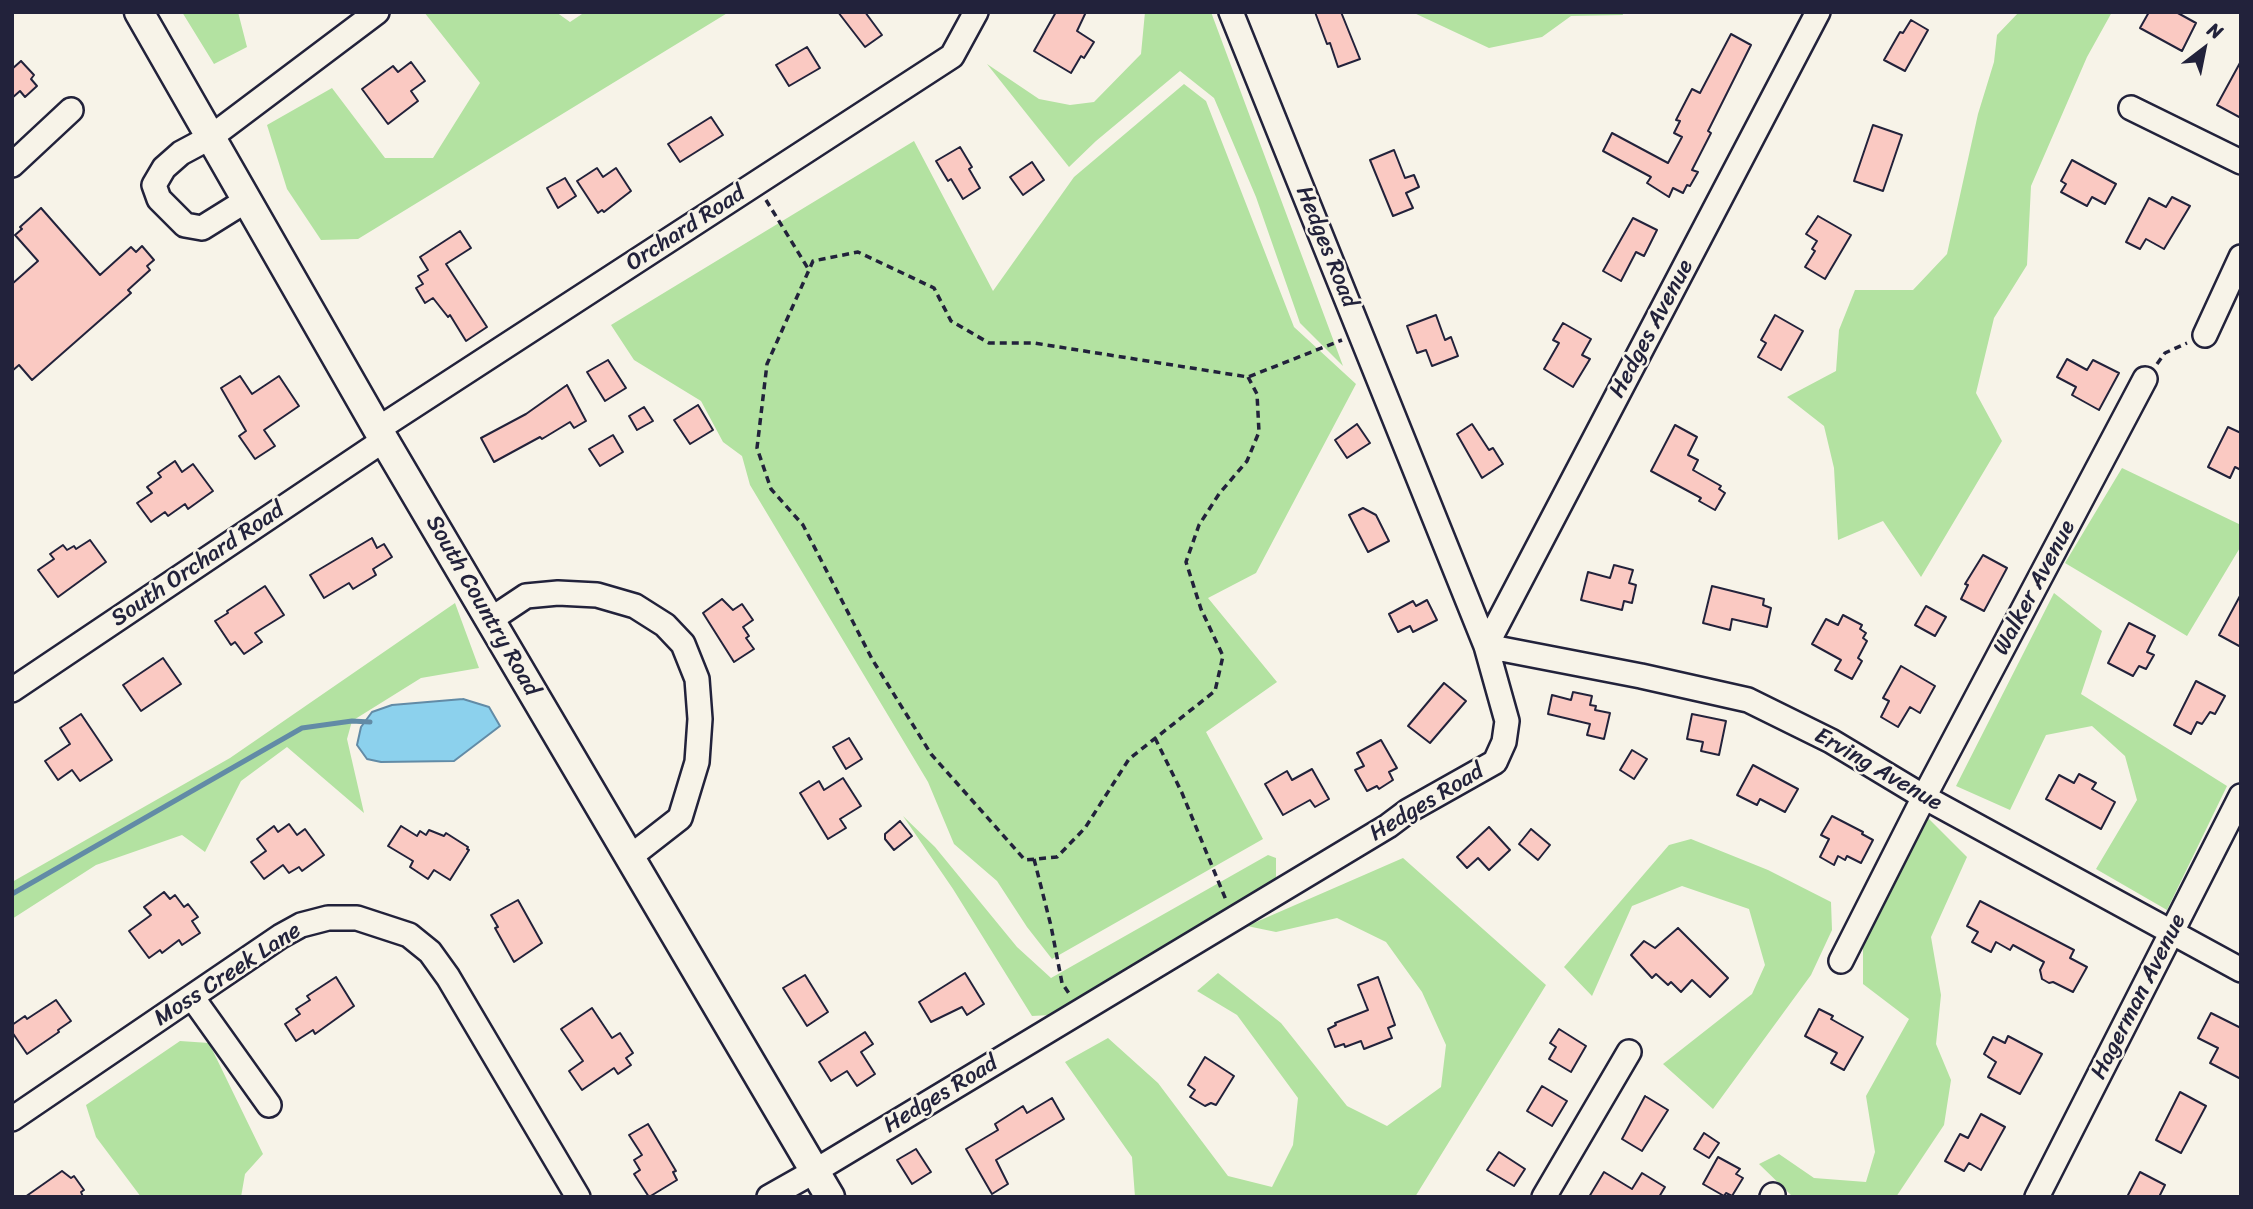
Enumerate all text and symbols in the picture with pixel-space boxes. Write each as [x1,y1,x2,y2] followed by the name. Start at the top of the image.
[2201,13,2230,48] text: N
[2169,14,2239,84] north arrow
[621,180,751,278] street label: Orchard Road
[1289,182,1363,312] street label: Hedges Road
[1604,255,1700,403] street label: Hedges Avenue
[106,497,290,633] street label: South Orchard Road
[419,511,545,701] street label: South Country Road
[1988,516,2082,660] street label: Walker Avenue
[1809,722,1947,818] street label: Erving Avenue
[1365,758,1489,848] street label: Hedges Road
[2085,910,2193,1084] street label: Hagerman Avenue
[149,917,307,1033] street label: Moss Creek Lane
[879,1050,1003,1140] street label: Hedges Road

